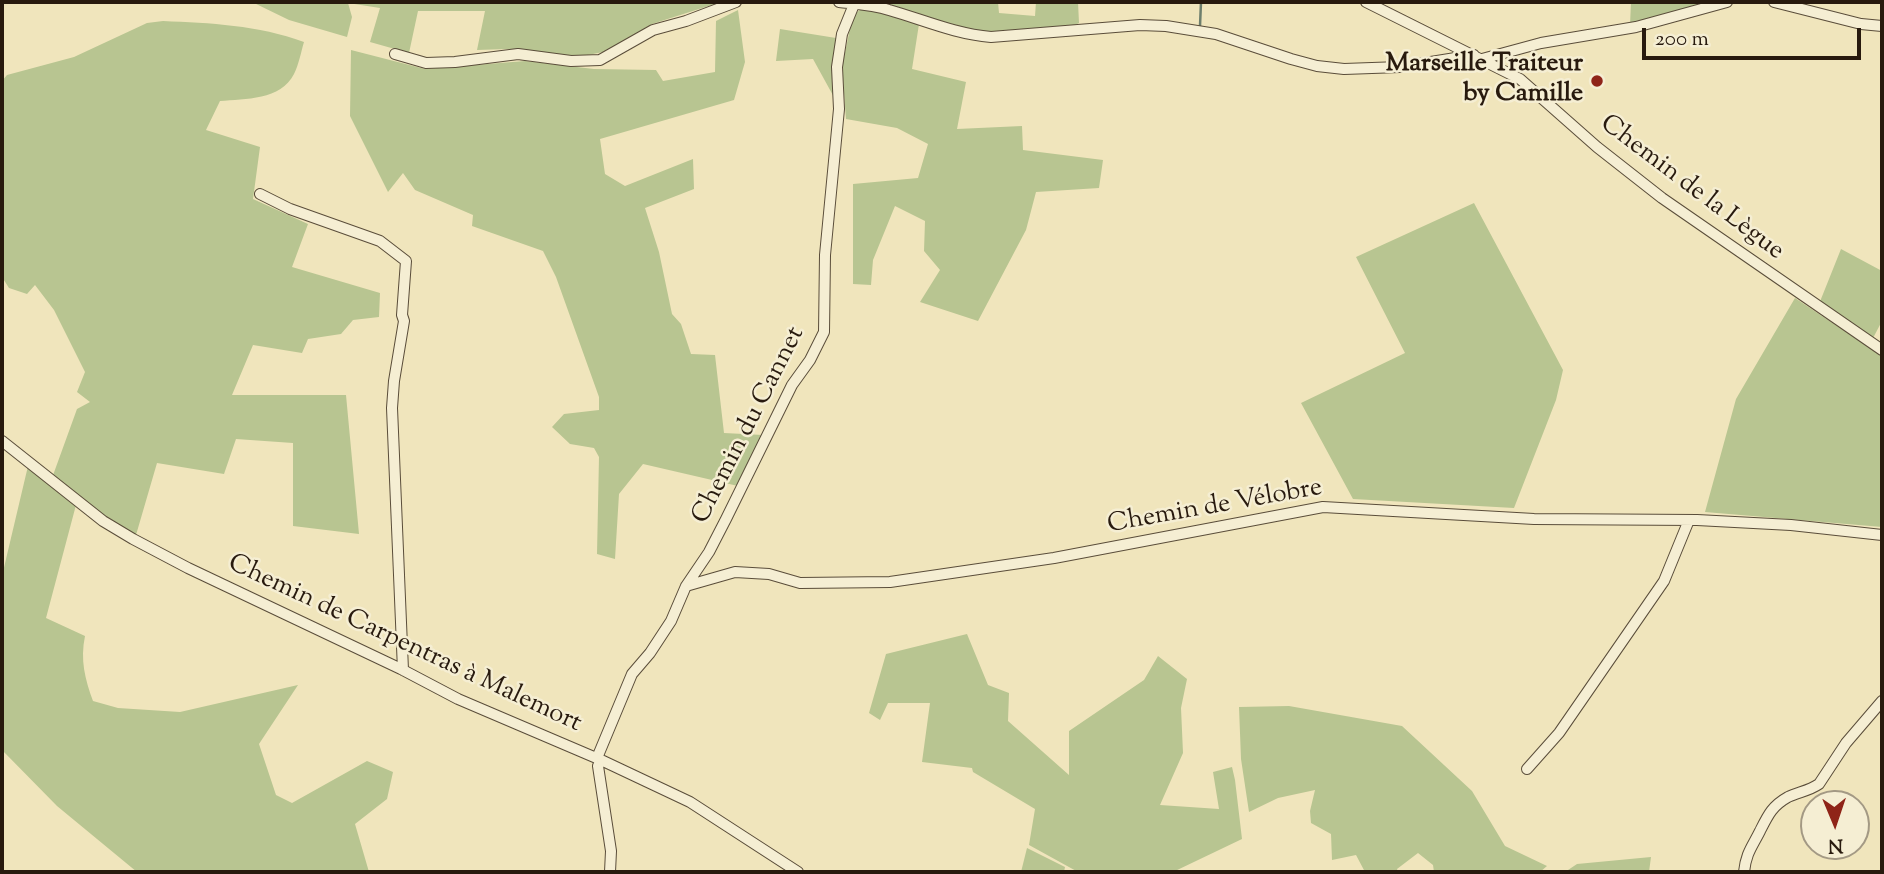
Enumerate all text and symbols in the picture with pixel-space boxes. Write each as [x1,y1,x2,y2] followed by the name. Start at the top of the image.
[1646,14,1865,58] scale bar
[1655,25,1709,55] text: 200 m
[1385,50,1583,112] place label: Marseille Traiteur by Camille
[1589,73,1605,89] marker: Marseille Traiteur by Camille
[1593,110,1789,268] street label: Chemin de la Lègue
[687,322,813,530] street label: Chemin du Cannet
[1105,474,1325,542] street label: Chemin de Vélobre
[222,549,586,741] street label: Chemin de Carpentras à Malemort
[1800,790,1870,860] north arrow
[1828,831,1844,858] text: N

